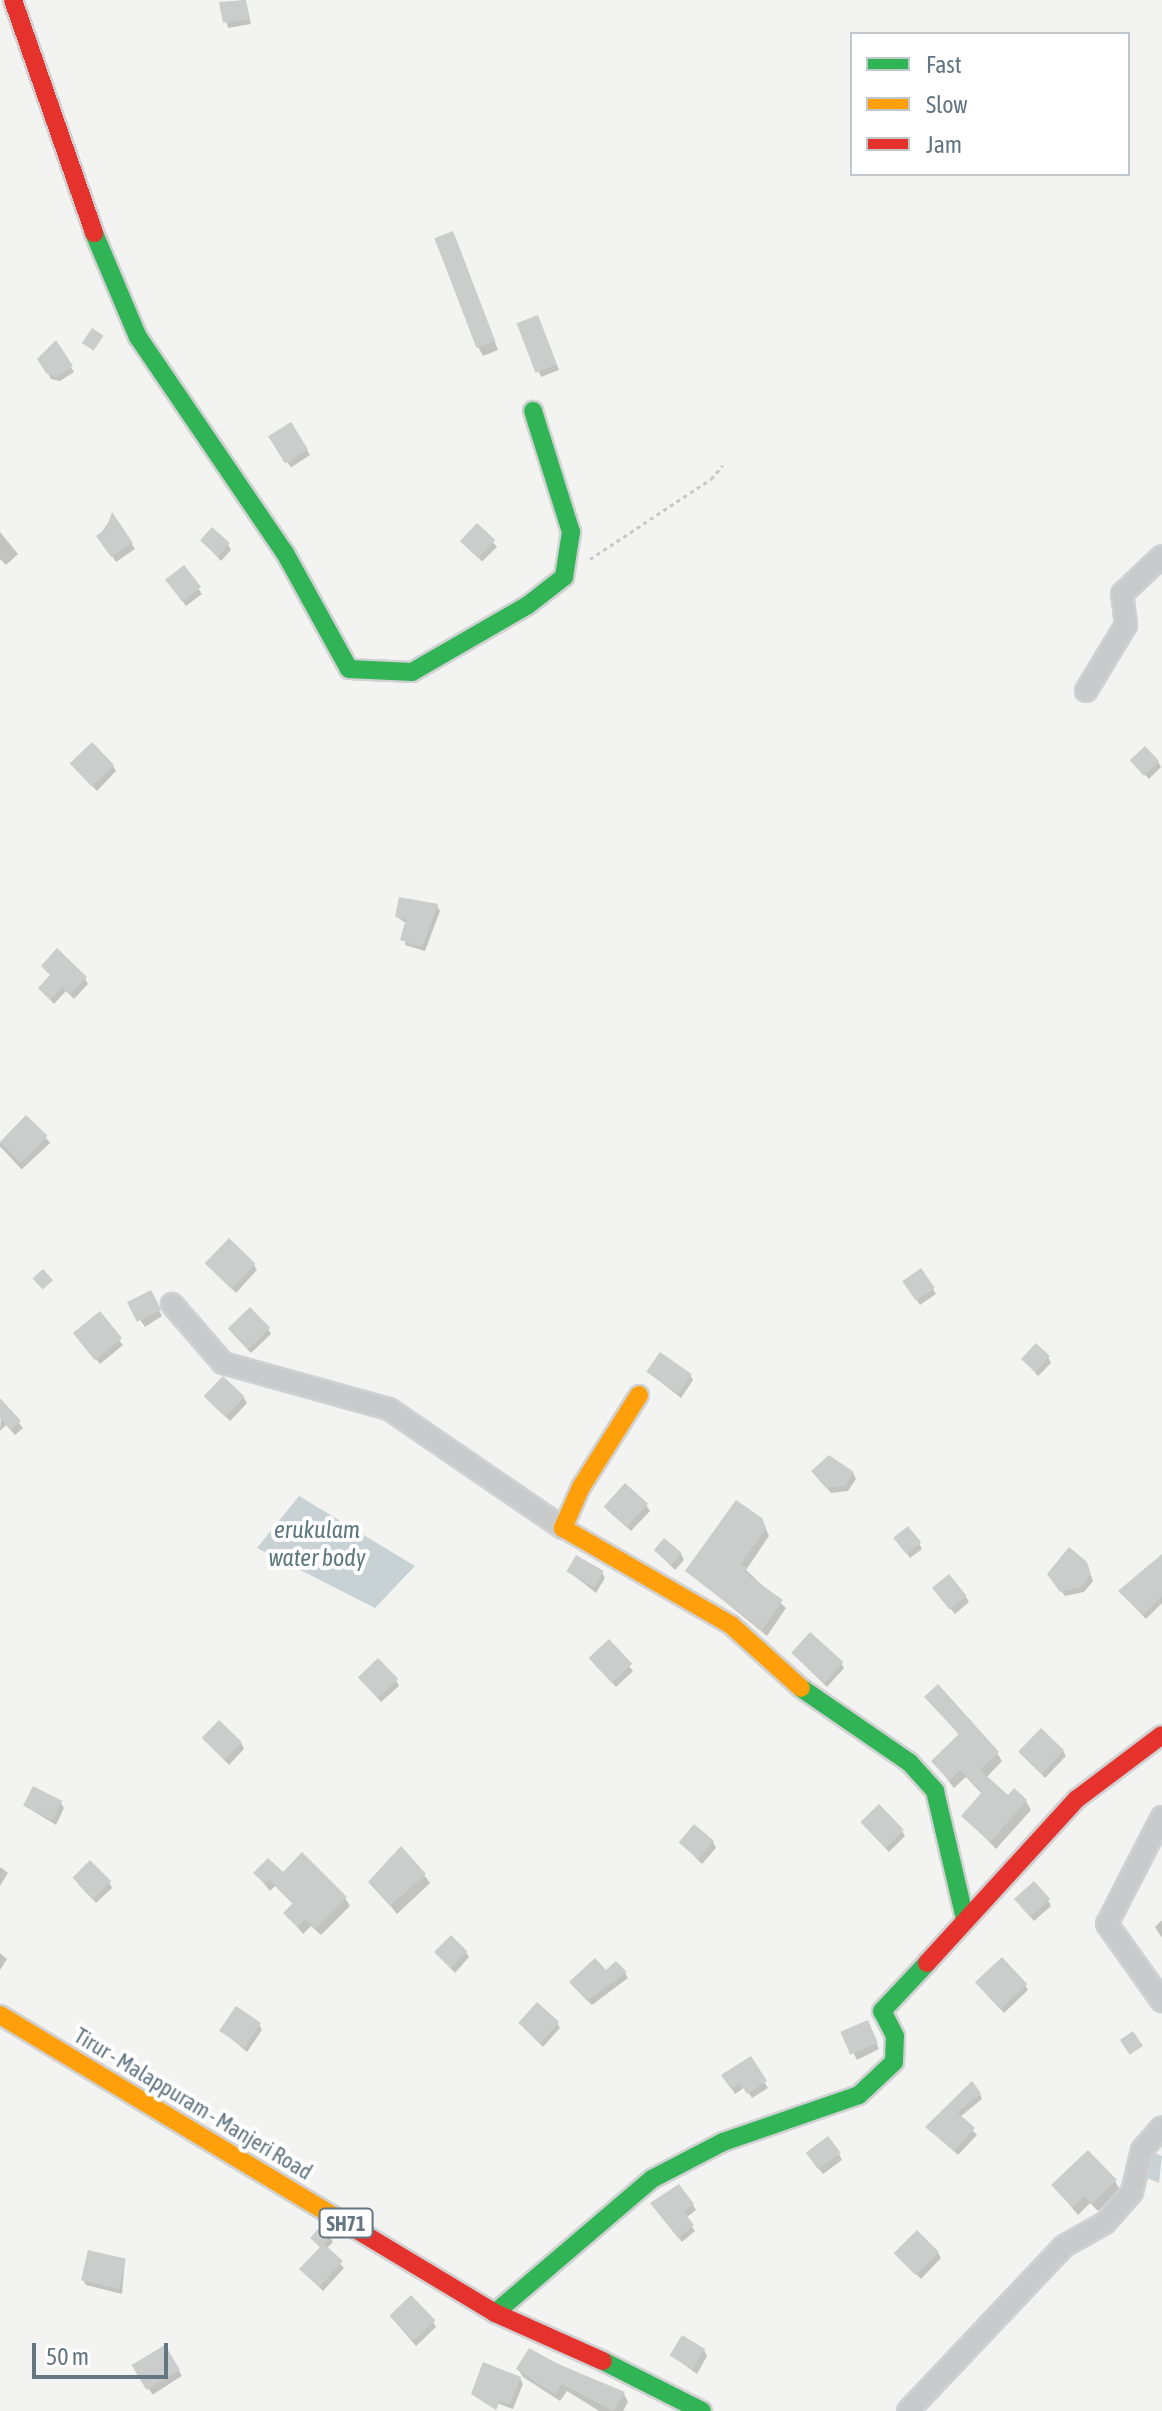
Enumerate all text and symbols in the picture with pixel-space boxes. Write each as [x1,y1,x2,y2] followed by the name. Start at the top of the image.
[850,32,1130,176] legend
[926,51,962,78] text: Fast
[926,91,968,118] text: Slow
[926,131,962,158] text: Jam
[268,1516,366,1572] water label: erukulam water body
[69,2022,317,2186] street label: Tirur - Malappuram - Manjeri Road
[318,2207,374,2239] road number: SH71
[36,2327,172,2377] scale bar
[46,2343,89,2370] text: 50 m

